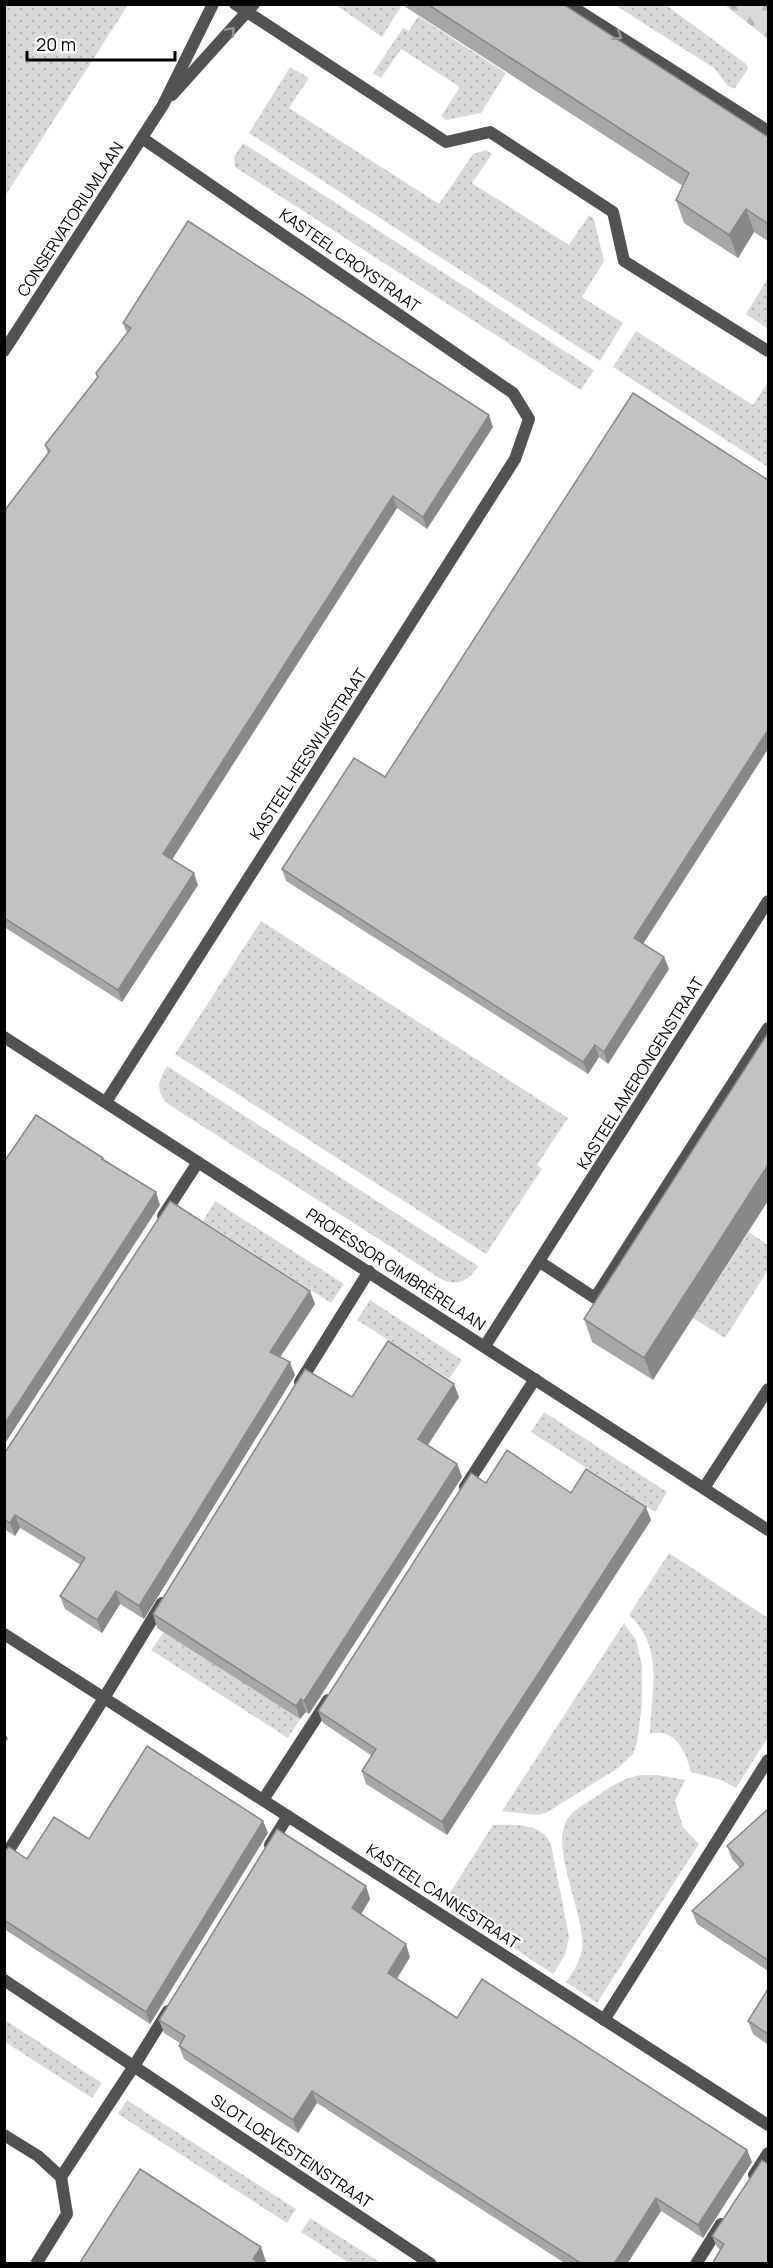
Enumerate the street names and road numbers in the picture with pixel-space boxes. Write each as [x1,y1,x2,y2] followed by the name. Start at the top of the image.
[12,137,128,301] street label: CONSERVATORIUMLAAN
[275,203,425,317] street label: KASTEEL CROYSTRAAT
[244,664,372,844] street label: KASTEEL HEESWIJKSTRAAT
[572,972,709,1173] street label: KASTEEL AMERONGENSTRAAT
[302,1203,490,1335] street label: PROFESSOR GIMBRÈRELAAN
[362,1838,524,1954] street label: KASTEEL CANNESTRAAT
[207,2089,377,2214] street label: SLOT LOEVESTEINSTRAAT

